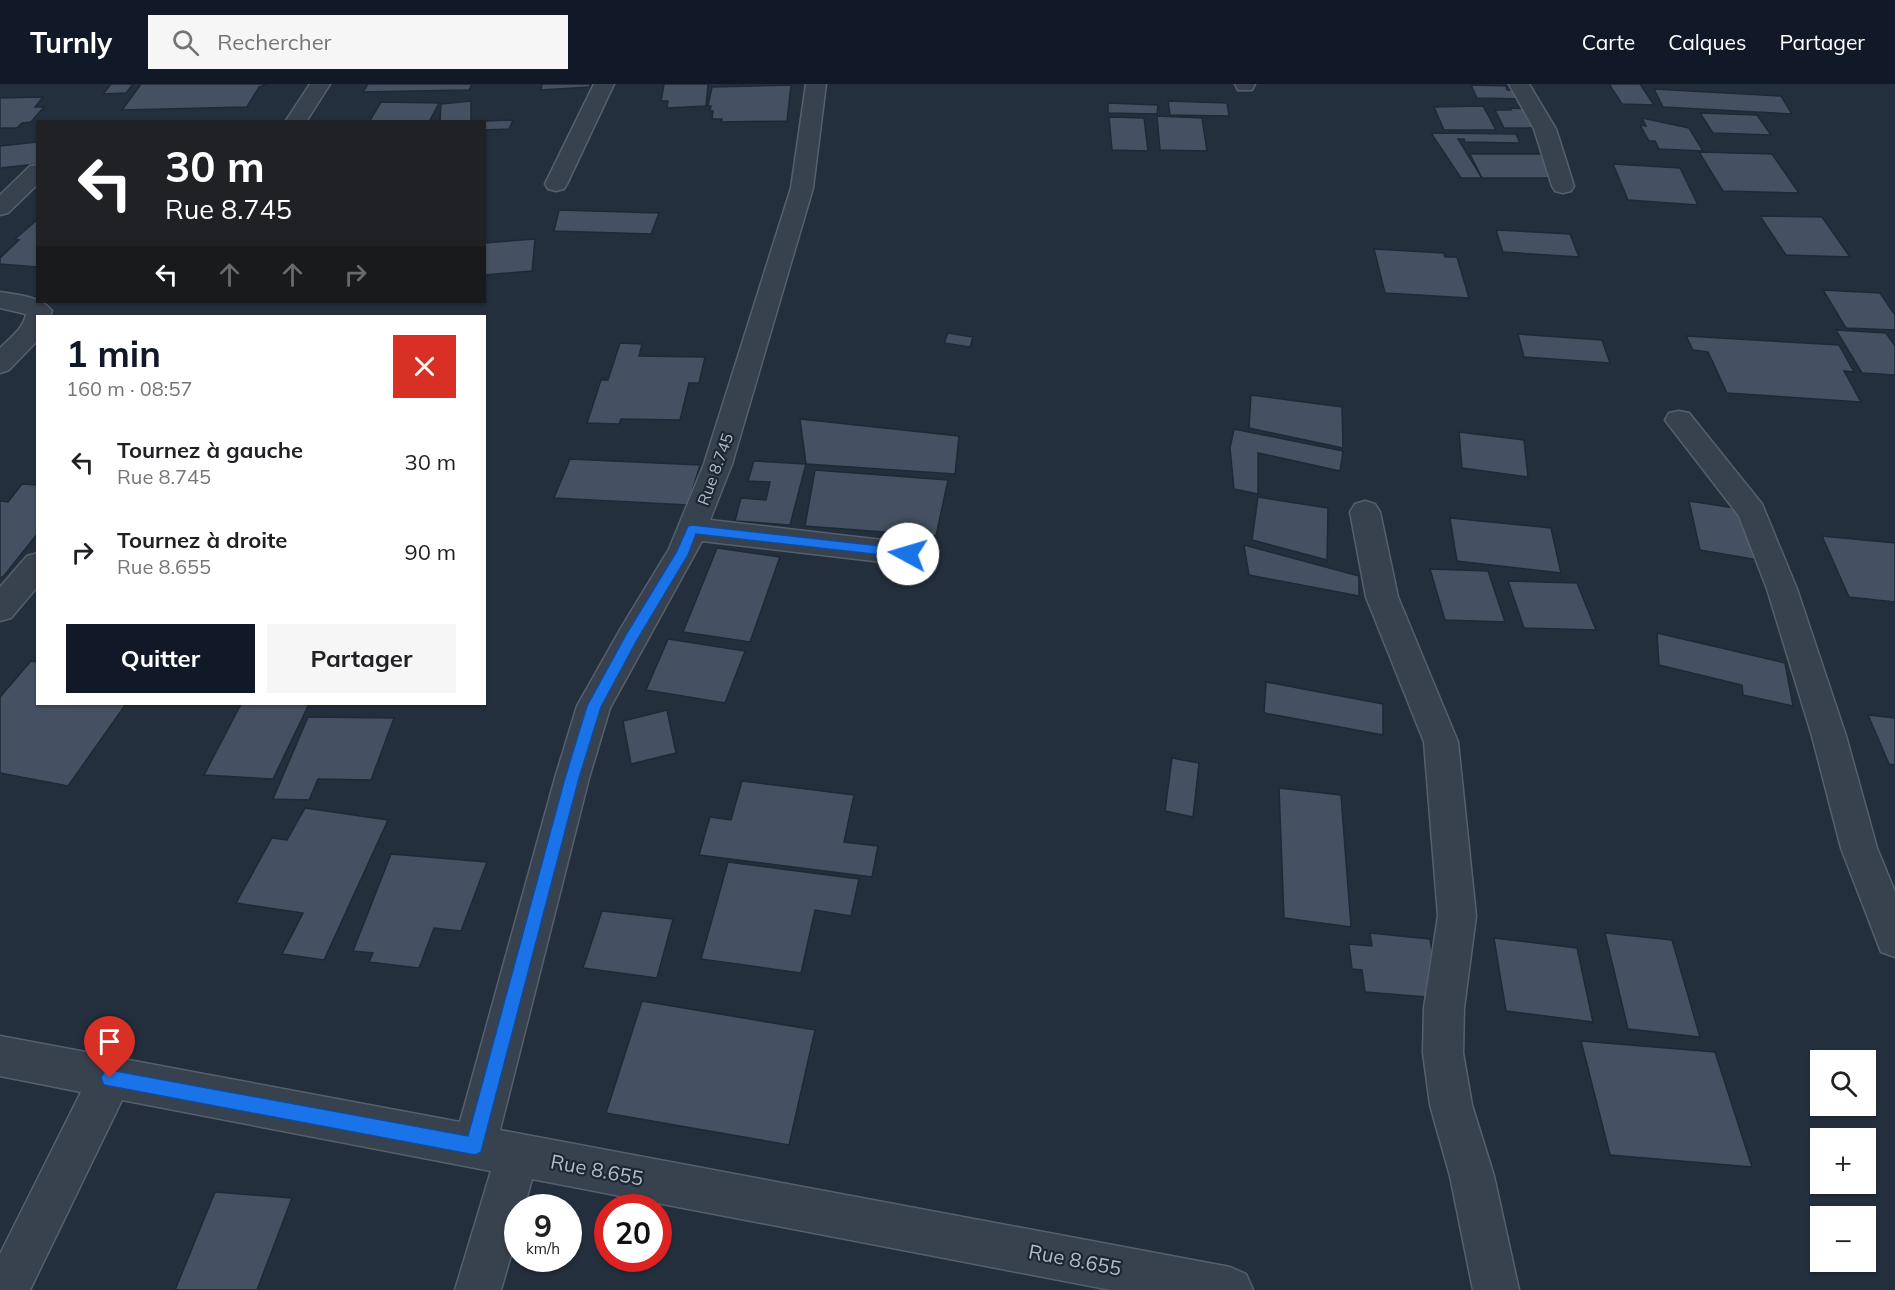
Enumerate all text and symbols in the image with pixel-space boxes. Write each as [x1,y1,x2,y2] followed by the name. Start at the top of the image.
[148,15,568,69] search box
[30,25,112,60] text: Turnly
[169,26,202,59] icon: search
[217,28,332,56] text: Rechercher
[1582,29,1635,55] text: Carte
[1668,29,1746,55] text: Calques
[1779,29,1865,55] text: Partager
[165,140,265,193] text: 30 m
[66,144,144,222] icon: left
[165,192,292,226] text: Rue 8.745
[150,258,183,291] icon: left
[213,258,246,291] icon: ahead
[276,258,309,291] icon: ahead
[339,258,372,291] icon: right
[66,331,161,376] text: 1 min
[393,335,456,398] button: close
[66,376,192,401] text: 160 m · 08:57
[693,430,737,508] street label: Rue 8.745
[117,436,303,464] text: Tournez à gauche
[66,446,99,479] icon: left
[405,448,456,476] text: 30 m
[117,464,211,489] text: Rue 8.745
[876,522,940,586] position arrow
[117,526,287,554] text: Tournez à droite
[66,536,99,569] icon: right
[405,538,456,566] text: 90 m
[117,554,211,579] text: Rue 8.655
[66,624,255,693] button: Quitter
[267,624,456,693] button: Partager
[84,1016,135,1078] pin
[93,1025,126,1058] icon: arrive
[1810,1050,1876,1272] map controls
[1810,1050,1876,1116] button: search
[1810,1128,1876,1194] button: +
[549,1148,646,1191] street label: Rue 8.655
[594,1194,672,1272] speed limit sign: 20
[1810,1206,1876,1272] button: −
[534,1207,552,1245] text: 9
[1027,1238,1124,1281] street label: Rue 8.655
[526,1239,560,1258] text: km/h

